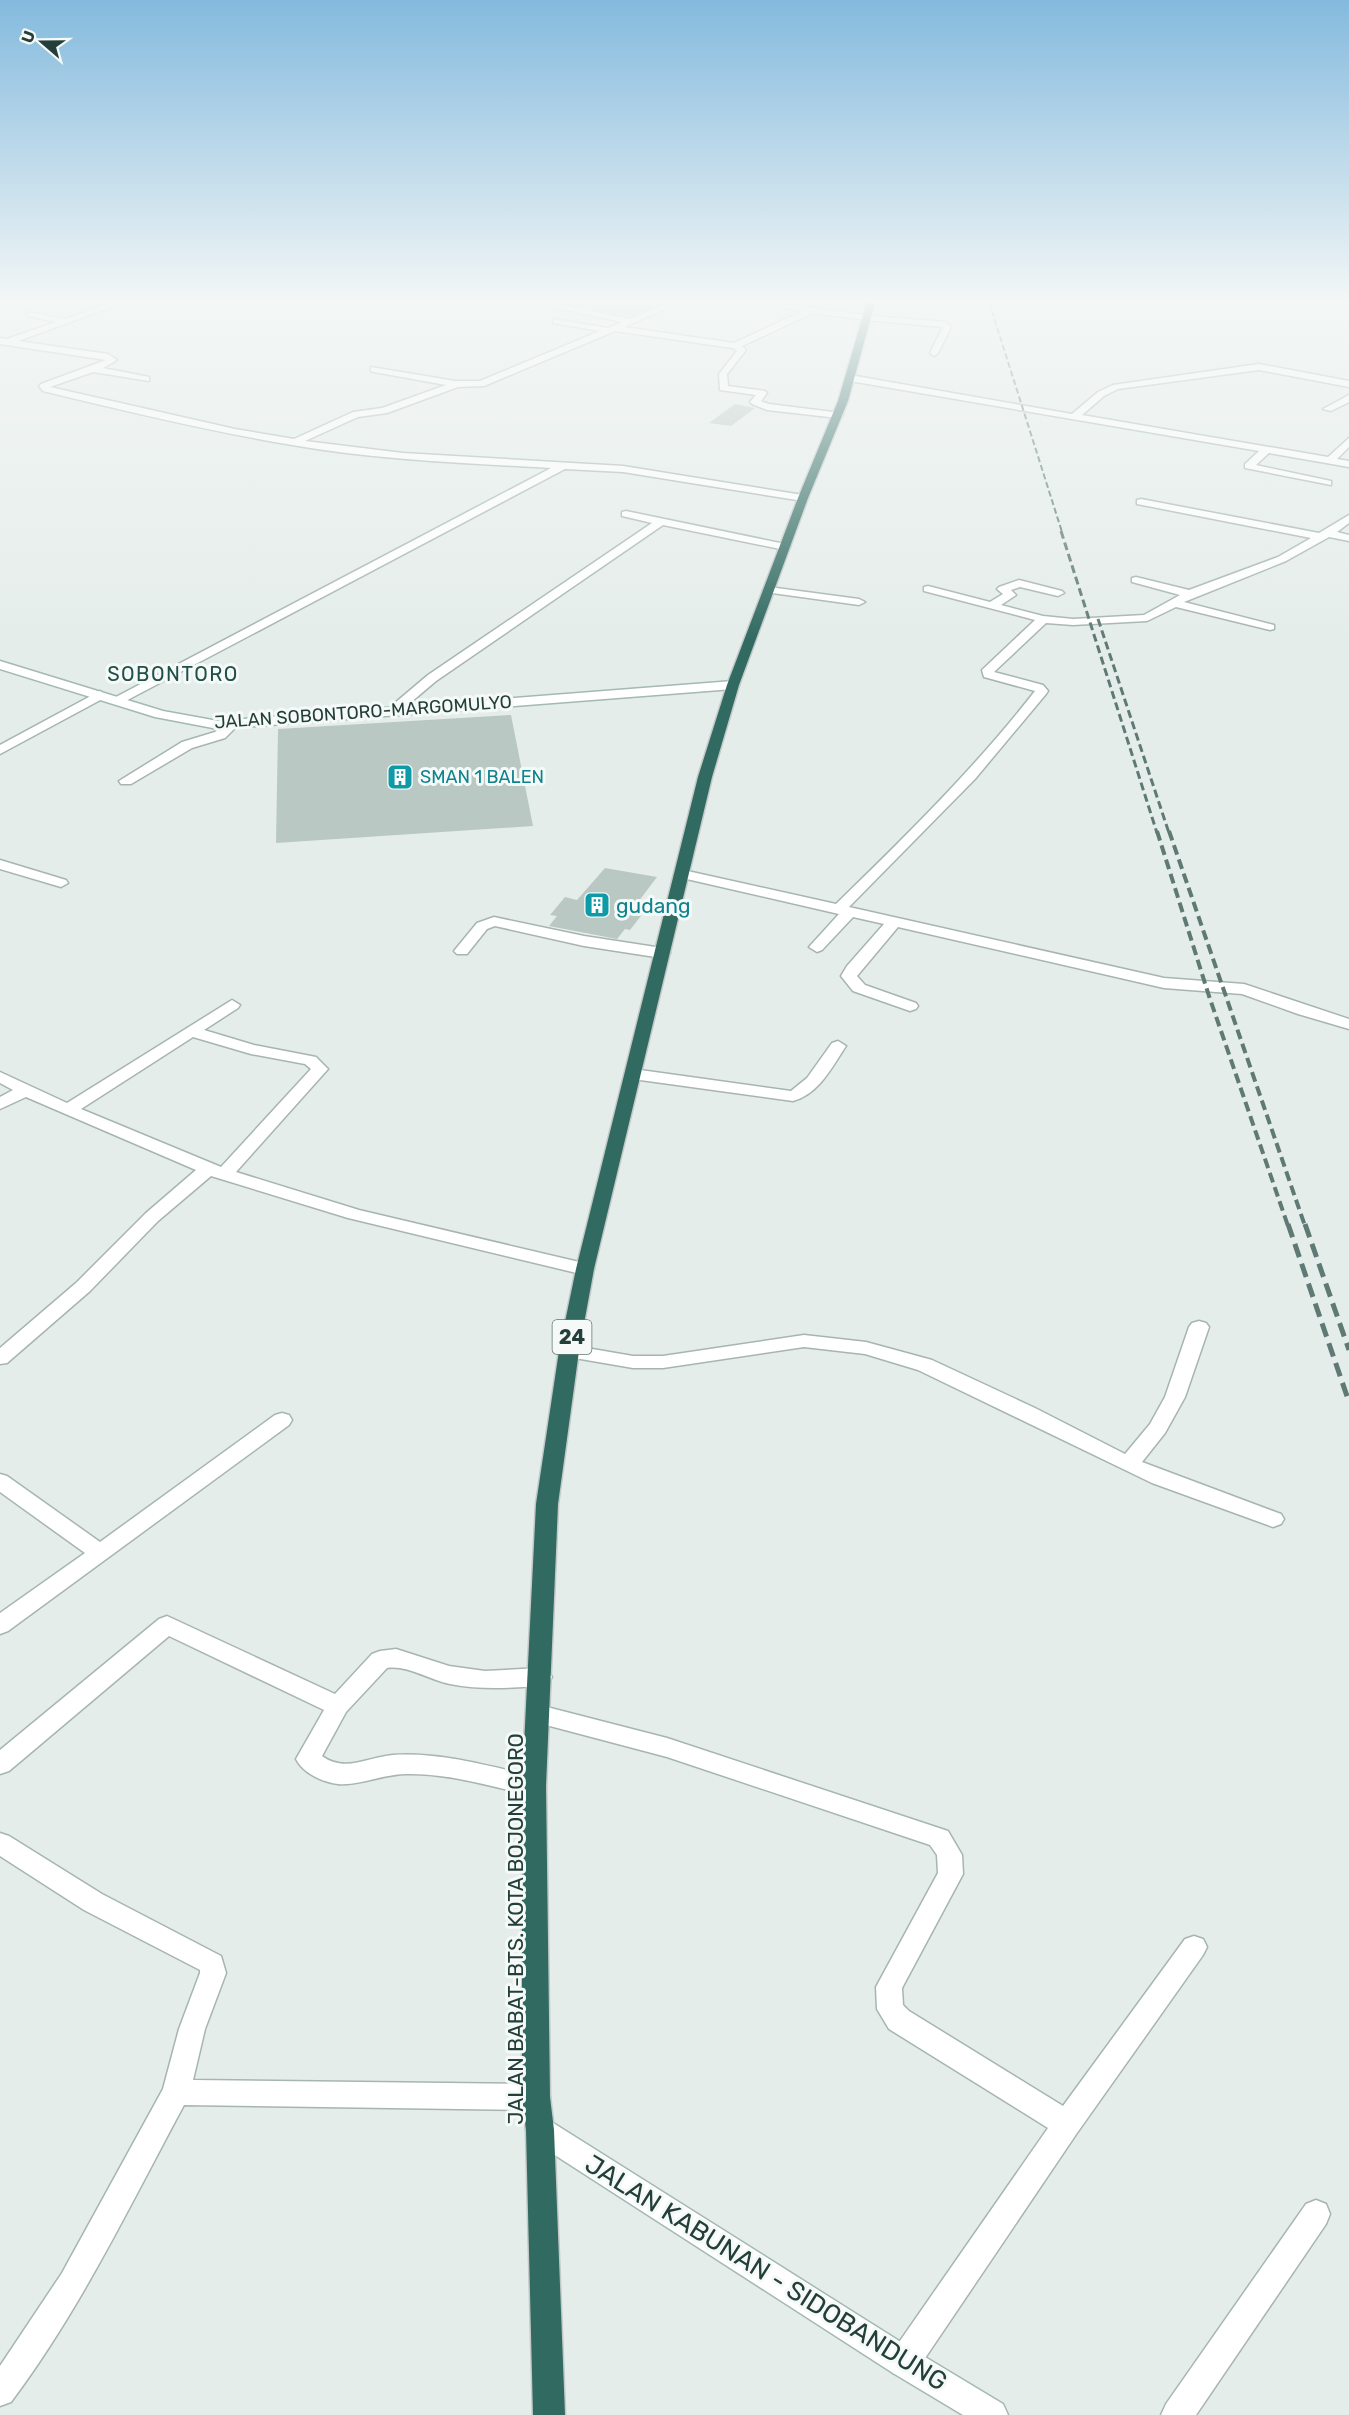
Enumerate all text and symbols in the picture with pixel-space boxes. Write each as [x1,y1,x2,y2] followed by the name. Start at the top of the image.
[12,12,72,72] north arrow
[17,28,39,46] text: U
[107,662,239,686] district label: SOBONTORO
[213,691,513,733] street label: JALAN SOBONTORO-MARGOMULYO
[385,762,415,792] building icon: SMAN 1 BALEN
[420,766,544,788] place label: SMAN 1 BALEN
[582,890,612,920] building icon: gudang
[616,893,691,918] place label: gudang
[552,1320,592,1354] road number: 24
[503,1733,528,2125] street label: JALAN BABAT-BTS. KOTA BOJONEGORO
[579,2148,953,2398] street label: JALAN KABUNAN - SIDOBANDUNG

